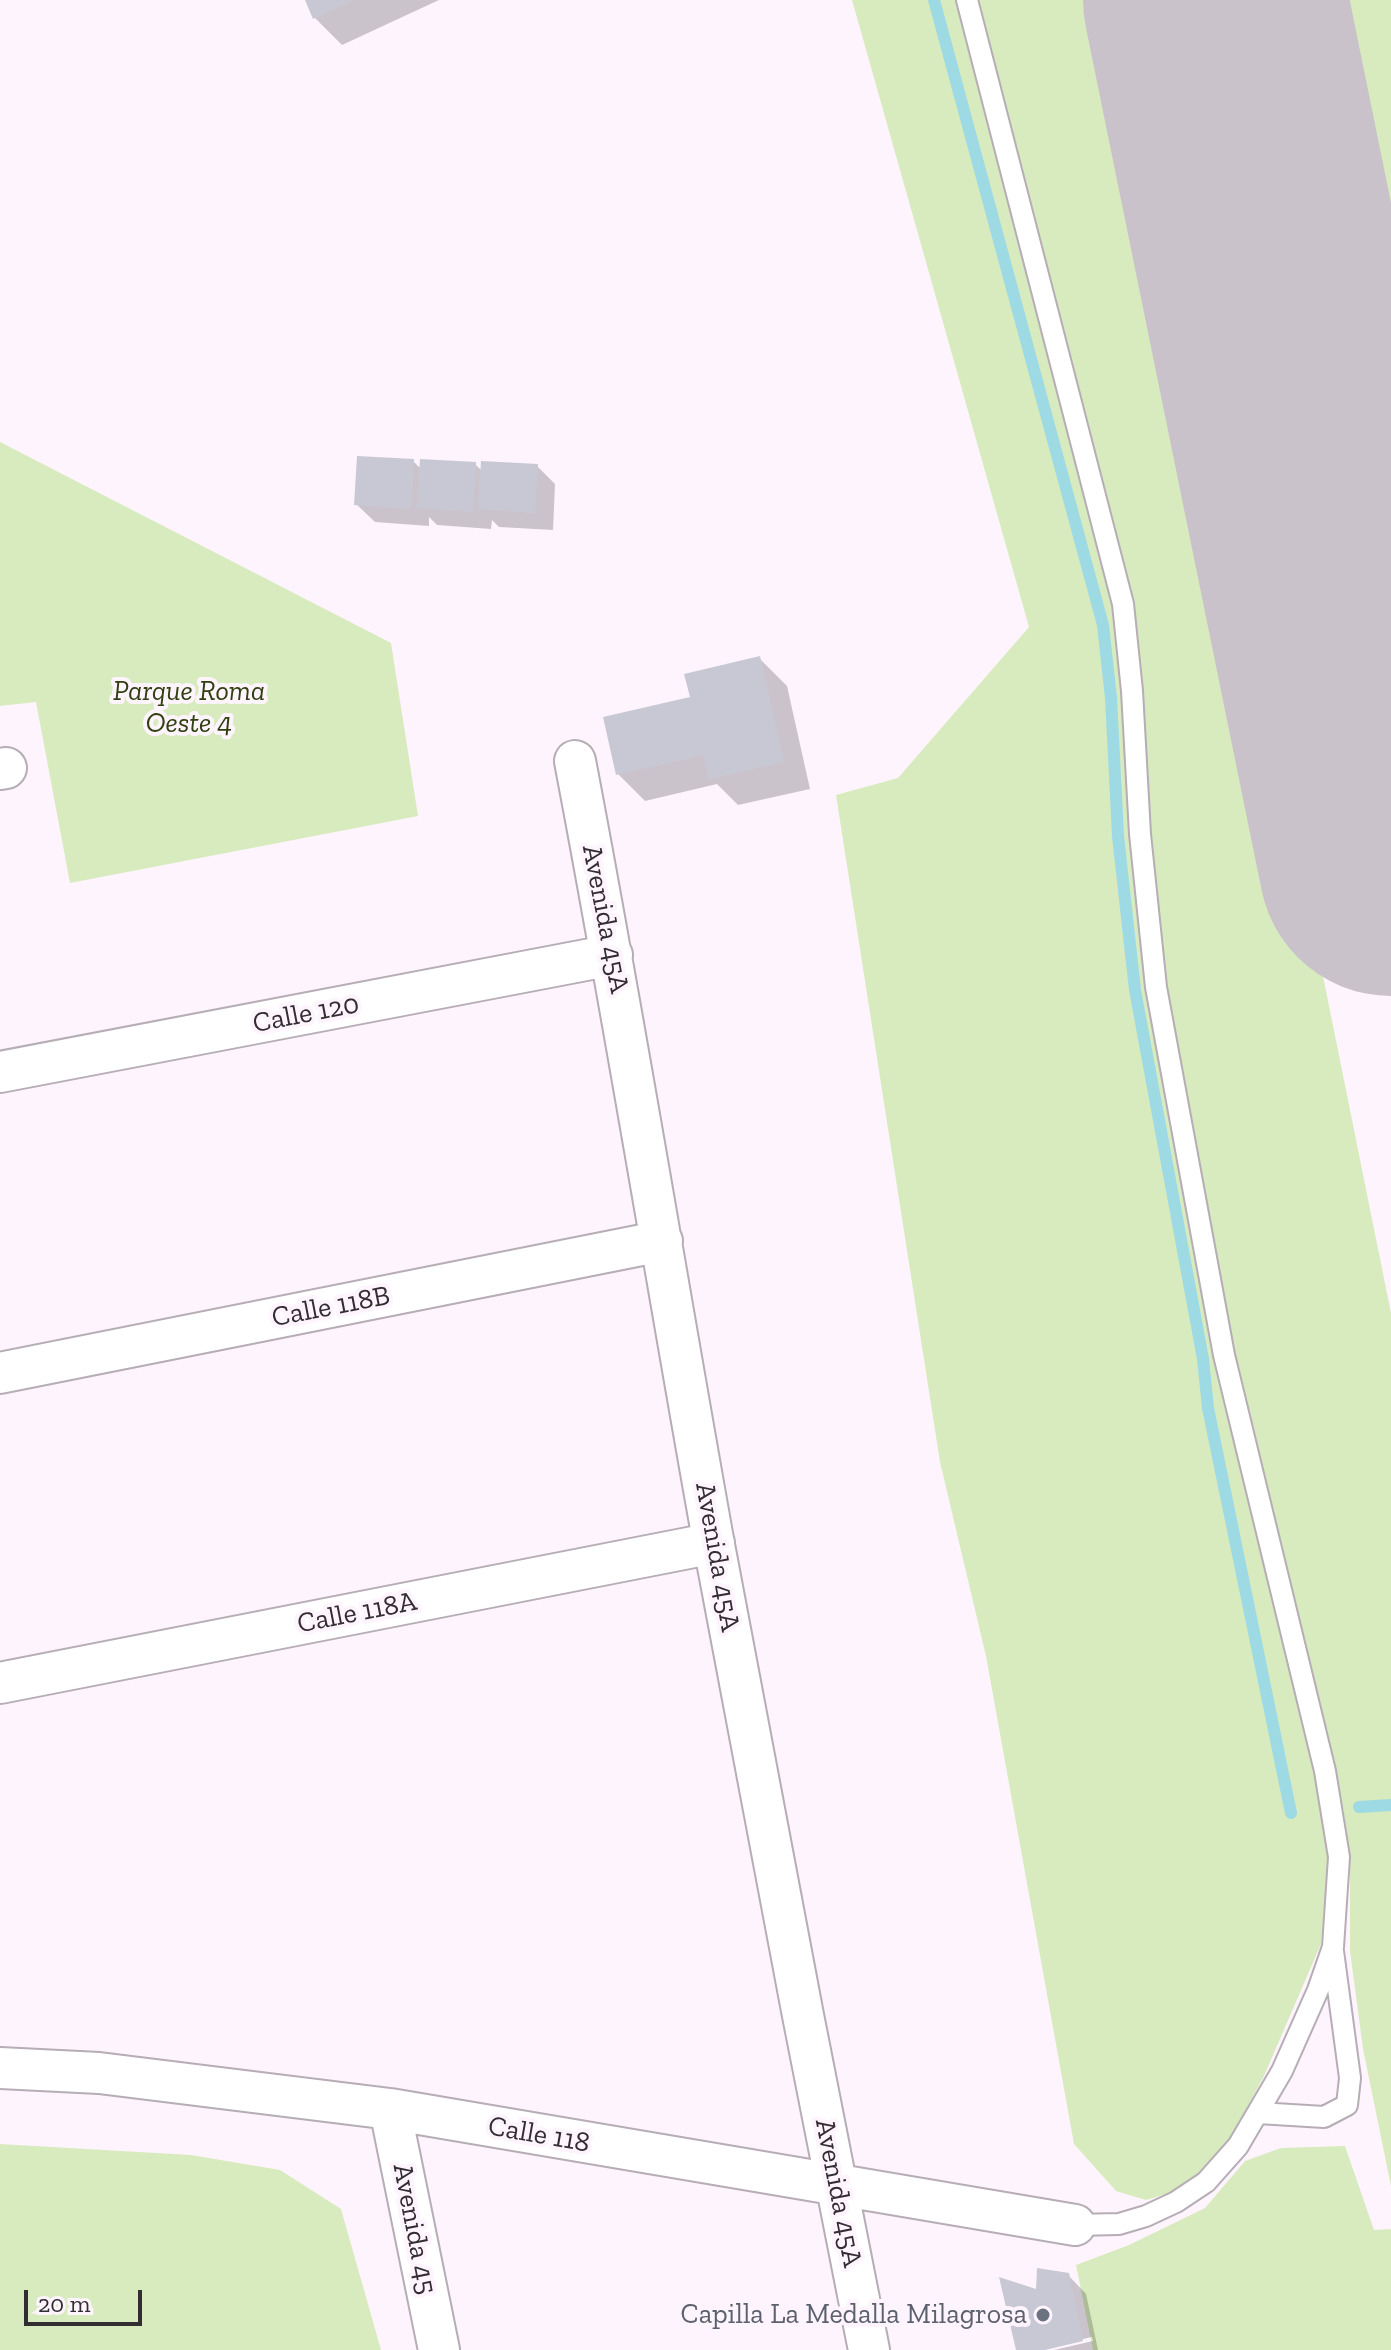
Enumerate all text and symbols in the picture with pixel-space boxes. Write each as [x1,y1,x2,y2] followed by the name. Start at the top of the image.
[113,675,265,741] park label: Parque Roma Oeste 4
[574,842,636,996] street label: Avenida 45A
[250,987,362,1041] street label: Calle 120
[269,1279,393,1335] street label: Calle 118B
[687,1480,747,1634] street label: Avenida 45A
[295,1585,419,1641] street label: Calle 118A
[486,2110,592,2160] street label: Calle 118
[807,2116,869,2270] street label: Avenida 45A
[385,2161,443,2297] street label: Avenida 45
[28,2274,146,2324] scale bar
[38,2289,90,2318] text: 20 m
[681,2298,1027,2332] place label: Capilla La Medalla Milagrosa
[1034,2306,1052,2324] marker: Capilla La Medalla Milagrosa

